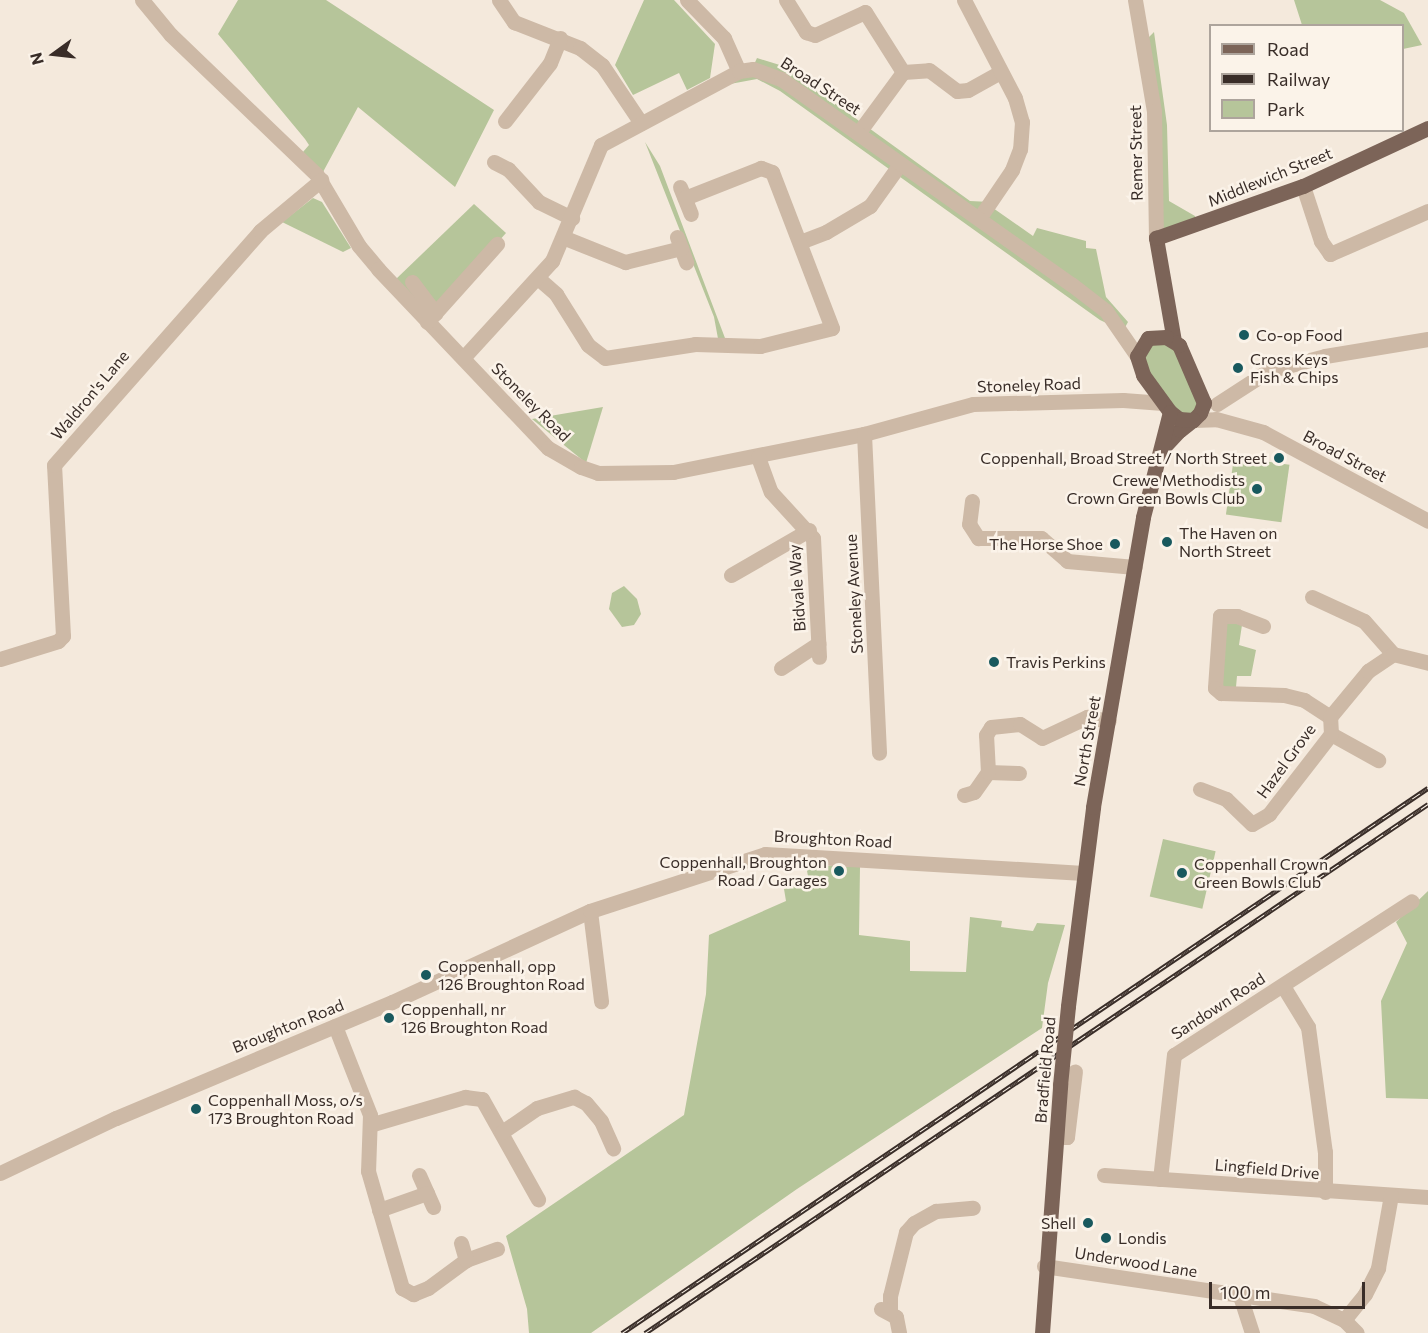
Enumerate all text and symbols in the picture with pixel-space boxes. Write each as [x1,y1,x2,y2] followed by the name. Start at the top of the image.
[24,24,84,84] north arrow
[1209,24,1404,132] legend
[1267,38,1309,60] text: Road
[25,51,47,67] text: N
[777,53,865,119] street label: Broad Street
[1267,68,1330,90] text: Railway
[1267,98,1305,120] text: Park
[1126,105,1146,201] street label: Remer Street
[1205,143,1335,211] street label: Middlewich Street
[1256,325,1343,345] place label: Co-op Food
[1237,328,1251,342] marker: Co-op Food
[47,346,133,444] street label: Waldron's Lane
[1250,349,1338,387] place label: Cross Keys Fish & Chips
[487,358,575,446] street label: Stoneley Road
[1231,361,1245,375] marker: Cross Keys Fish & Chips
[977,374,1081,396] street label: Stoneley Road
[1300,426,1390,486] street label: Broad Street
[980,448,1267,468] place label: Coppenhall, Broad Street / North Street
[1272,451,1286,465] marker: Coppenhall, Broad Street / North Street
[1066,470,1245,508] place label: Crewe Methodists Crown Green Bowls Club
[1250,482,1264,496] marker: Crewe Methodists Crown Green Bowls Club
[1179,523,1277,561] place label: The Haven on North Street
[841,534,867,654] street label: Stoneley Avenue
[989,534,1103,554] place label: The Horse Shoe
[1160,535,1174,549] marker: The Haven on North Street
[1108,537,1122,551] marker: The Horse Shoe
[784,544,810,632] street label: Bidvale Way
[1006,652,1106,672] place label: Travis Perkins
[987,655,1001,669] marker: Travis Perkins
[1070,694,1104,788] street label: North Street
[1253,720,1319,802] street label: Hazel Grove
[773,826,893,852] street label: Broughton Road
[660,852,827,890] place label: Coppenhall, Broughton Road / Garages
[1194,854,1328,892] place label: Coppenhall Crown Green Bowls Club
[832,864,846,878] marker: Coppenhall, Broughton Road / Garages
[1175,866,1189,880] marker: Coppenhall Crown Green Bowls Club
[438,956,585,994] place label: Coppenhall, opp 126 Broughton Road
[419,968,433,982] marker: Coppenhall, opp 126 Broughton Road
[1168,969,1268,1043] street label: Sandown Road
[230,995,346,1057] street label: Broughton Road
[401,999,548,1037] place label: Coppenhall, nr 126 Broughton Road
[382,1011,396,1025] marker: Coppenhall, nr 126 Broughton Road
[1031,1016,1059,1124] street label: Bradfield Road
[208,1090,363,1128] place label: Coppenhall Moss, o/s 173 Broughton Road
[189,1102,203,1116] marker: Coppenhall Moss, o/s 173 Broughton Road
[1214,1155,1320,1183] street label: Lingfield Drive
[1041,1213,1076,1233] place label: Shell
[1081,1216,1095,1230] marker: Shell
[1118,1228,1167,1248] place label: Londis
[1099,1231,1113,1245] marker: Londis
[1073,1243,1199,1281] street label: Underwood Lane
[1212,1270,1368,1308] scale bar
[1220,1281,1270,1303] text: 100 m

